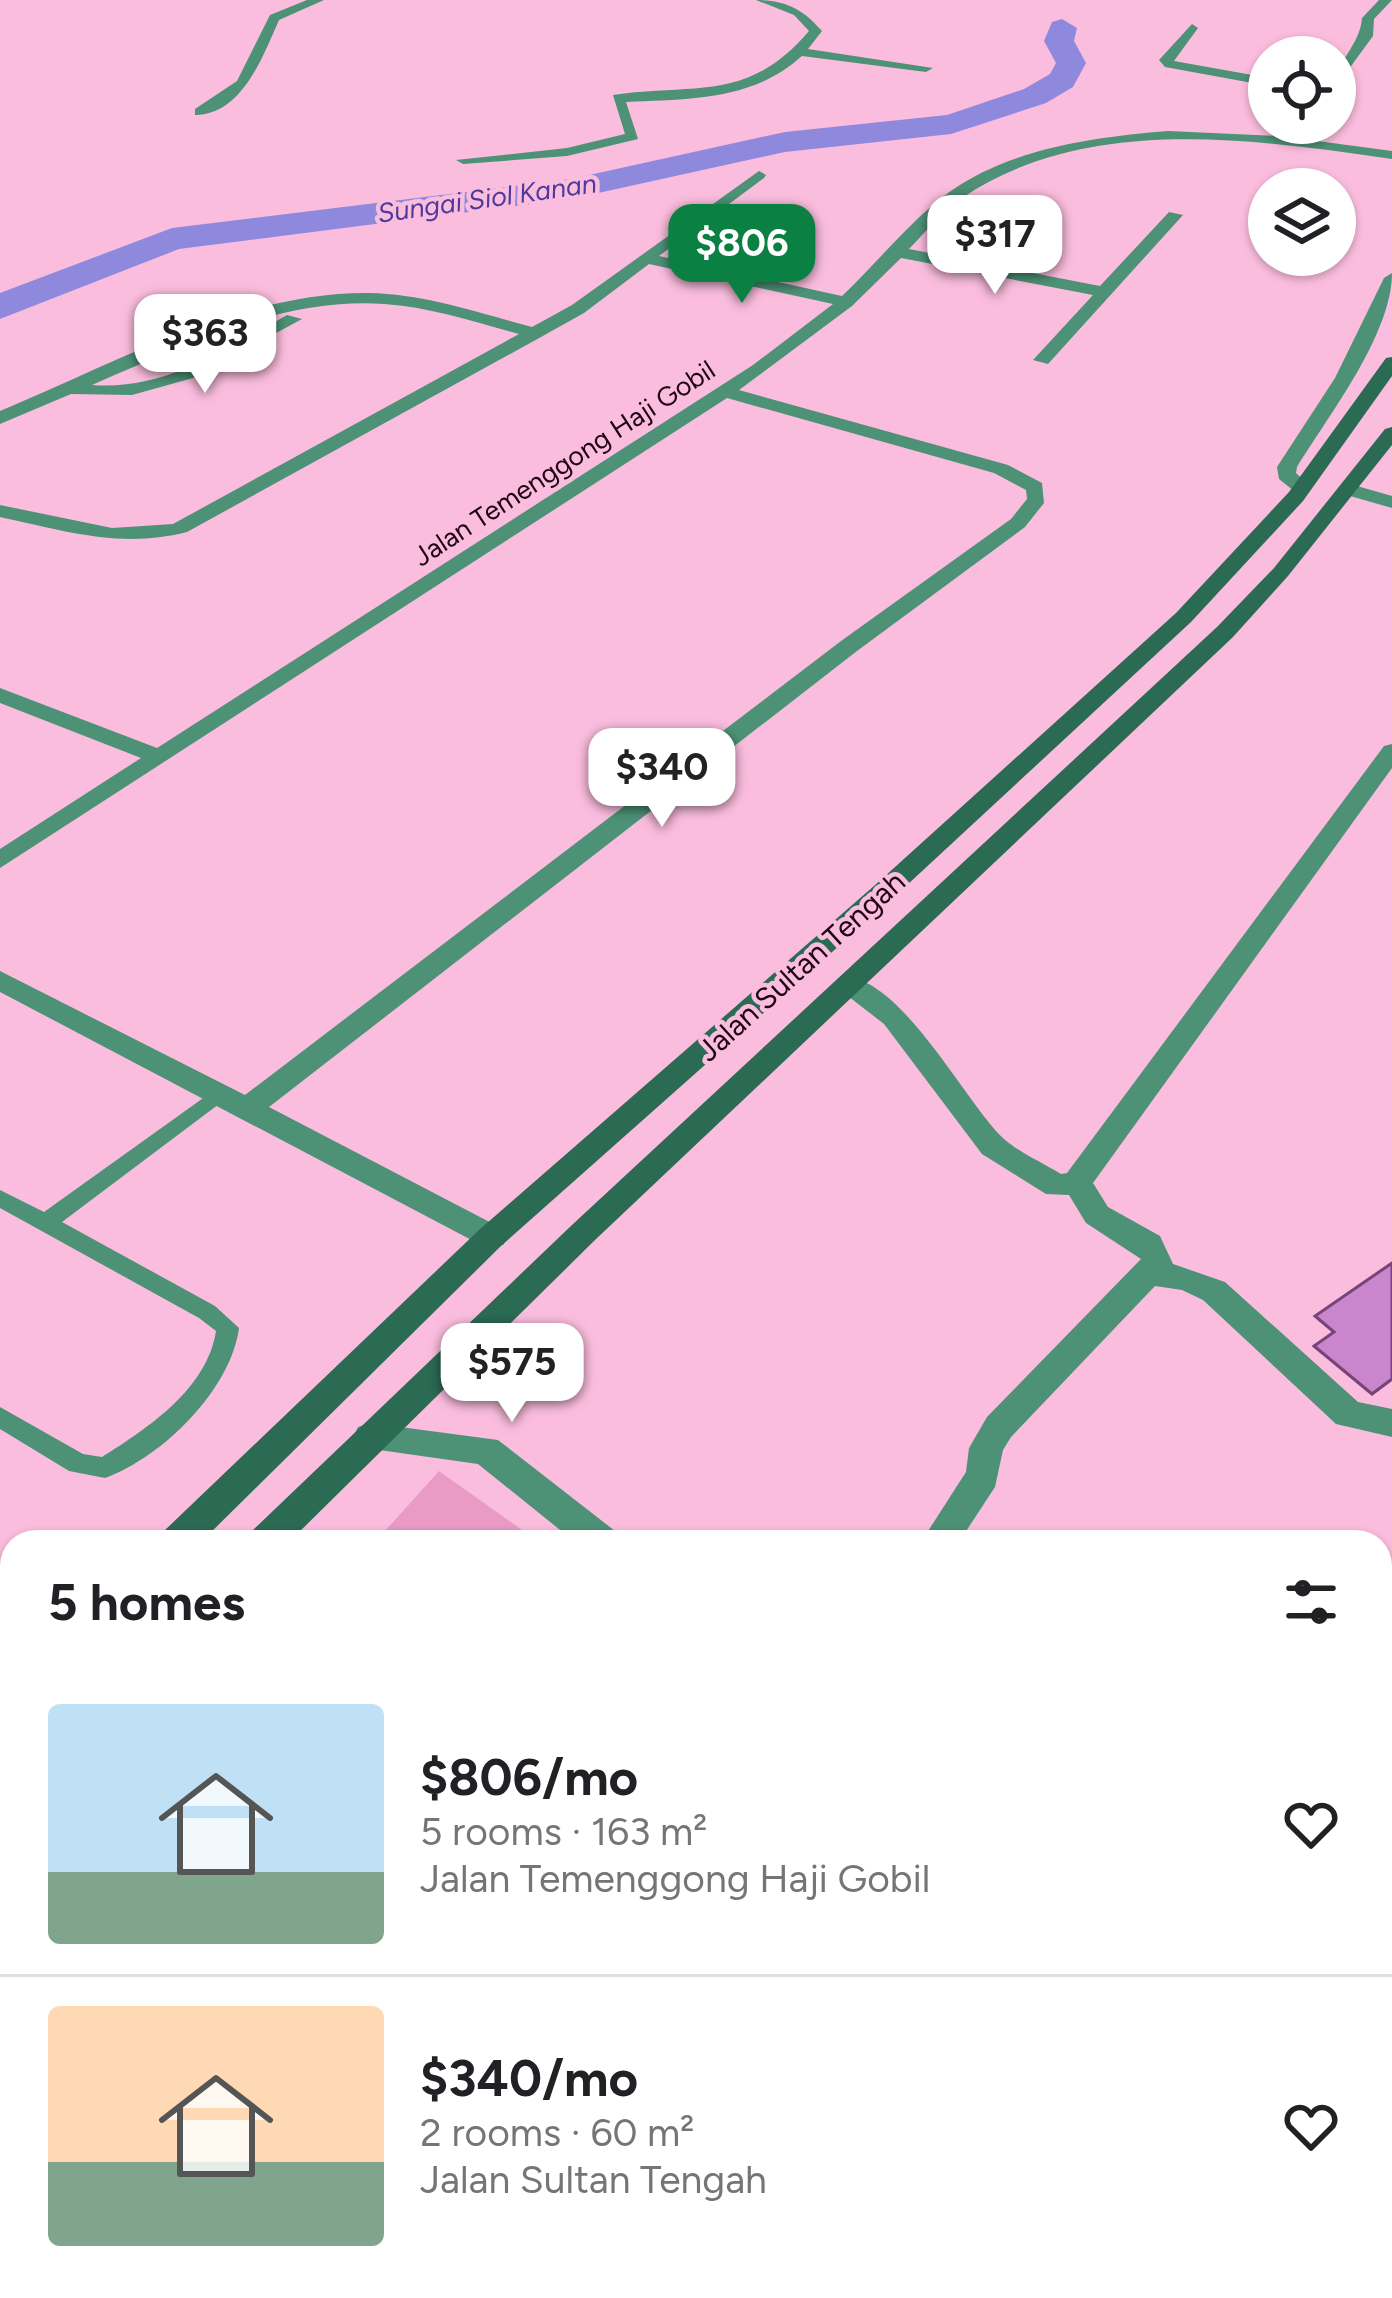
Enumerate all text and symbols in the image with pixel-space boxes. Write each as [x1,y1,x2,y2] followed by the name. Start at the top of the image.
[1248,36,1356,276] map controls
[1248,36,1356,144] button: locate
[375,166,599,230] water label: Sungai Siol Kanan
[1248,168,1356,276] button: layers
[924,195,1066,297] pin: $317
[671,204,813,306] pin: $806
[954,210,1036,257] text: $317
[695,219,789,266] text: $806
[134,294,276,396] pin: $363
[161,309,249,356] text: $363
[407,353,721,573] street label: Jalan Temenggong Haji Gobil
[591,728,733,830] pin: $340
[615,743,709,790] text: $340
[689,863,913,1069] street label: Jalan Sultan Tengah
[441,1323,583,1425] pin: $575
[468,1338,556,1385] text: $575
[1278,1569,1344,1635] icon: filters
[48,1572,245,1633] text: 5 homes
[420,1747,638,1808] text: $806/mo
[144,1752,288,1896] icon: home
[1278,1791,1344,1857] icon: heart
[420,1808,707,1855] text: 5 rooms · 163 m²
[420,1855,930,1902] text: Jalan Temenggong Haji Gobil
[420,2048,638,2109] text: $340/mo
[144,2054,288,2198] icon: home
[1278,2093,1344,2159] icon: heart
[420,2109,694,2156] text: 2 rooms · 60 m²
[420,2156,767,2203] text: Jalan Sultan Tengah

